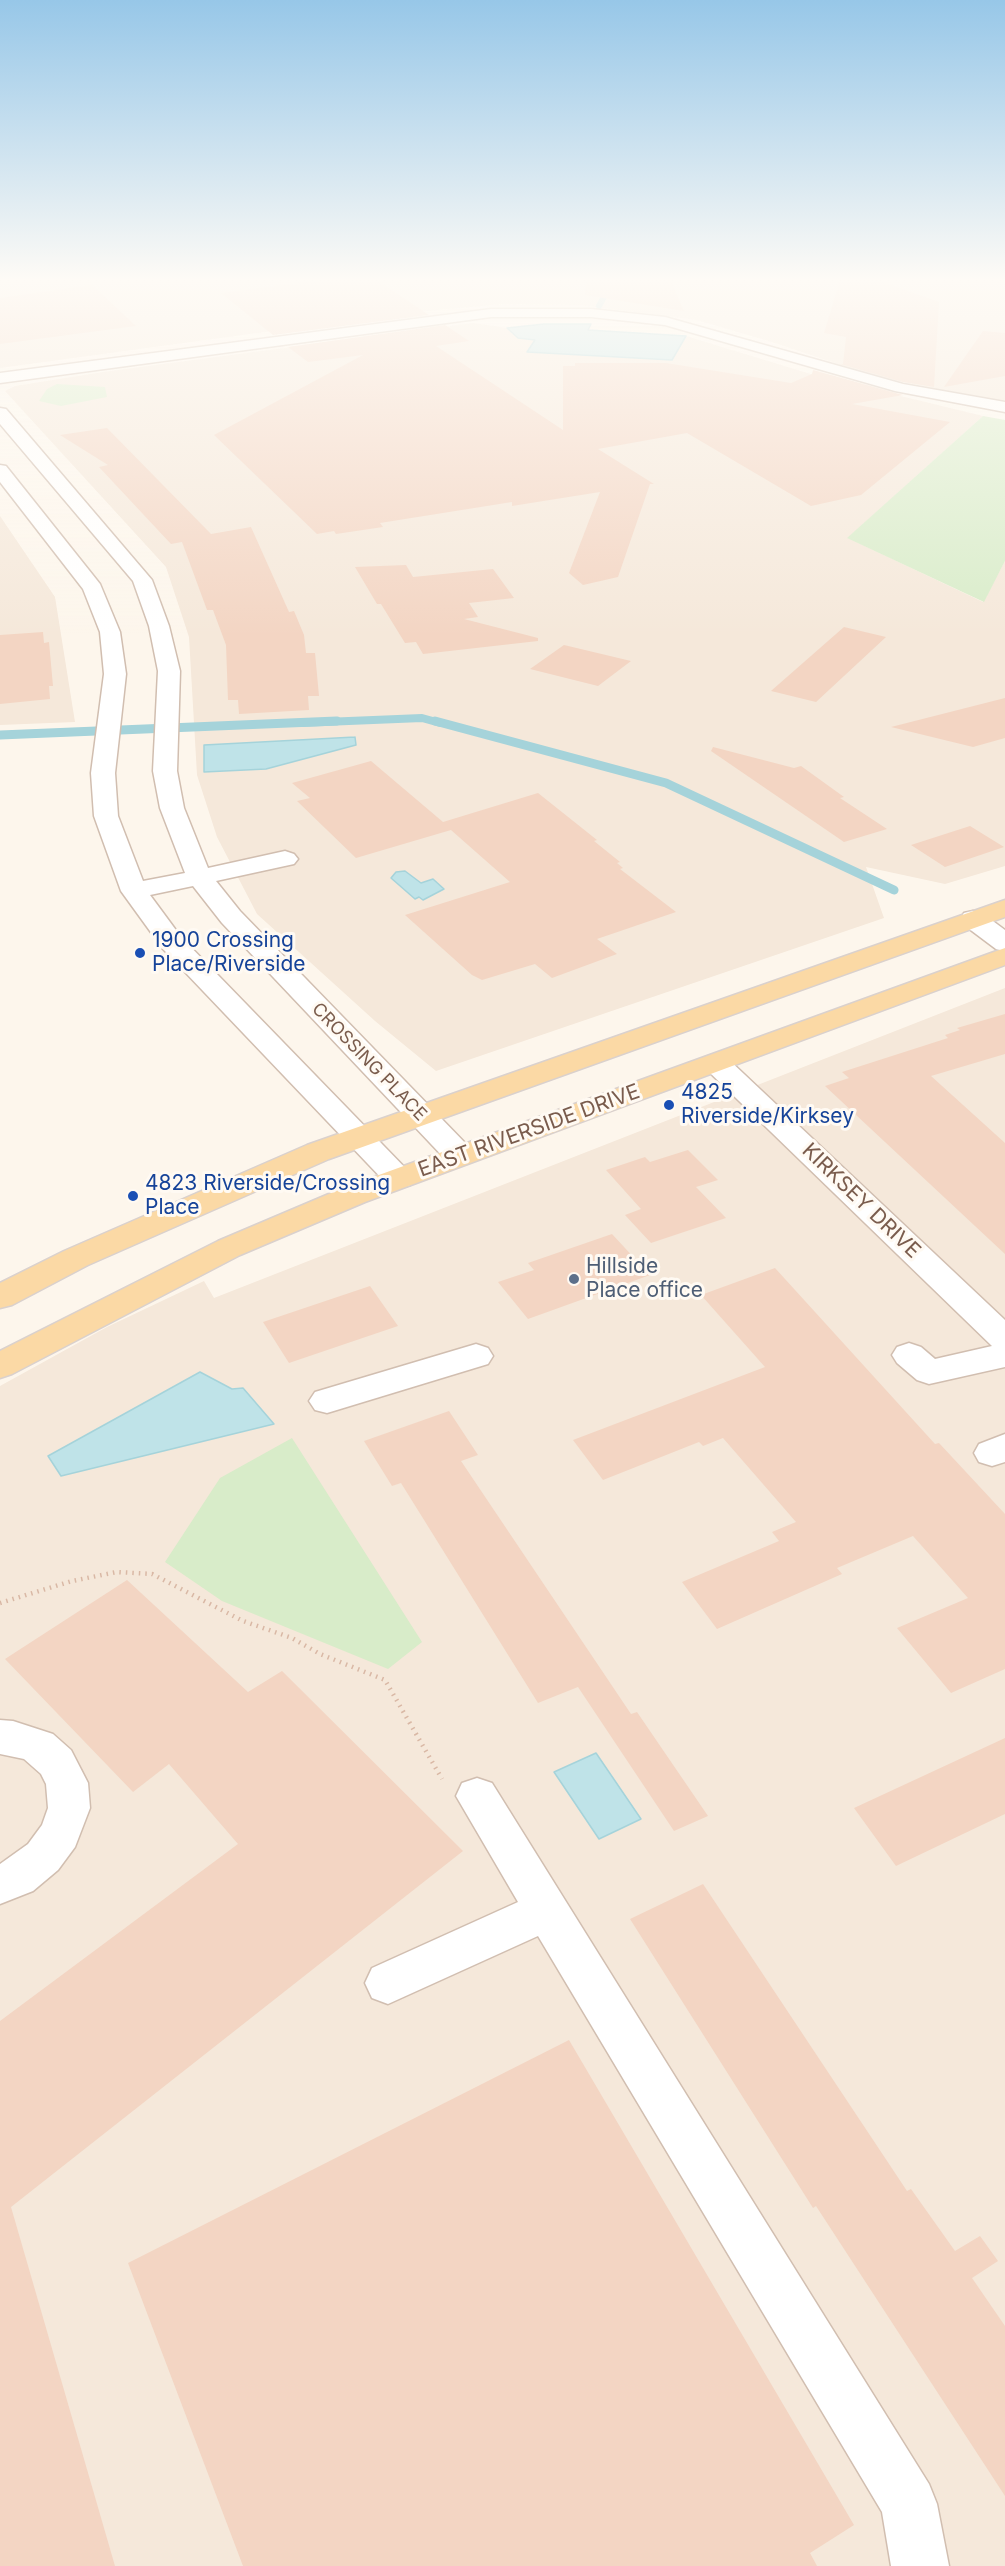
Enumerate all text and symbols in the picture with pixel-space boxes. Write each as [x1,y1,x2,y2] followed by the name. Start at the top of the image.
[152,928,306,978] place label: 1900 Crossing Place/Riverside
[133,946,147,960] marker: 1900 Crossing Place/Riverside
[307,998,431,1126] street label: CROSSING PLACE
[415,1079,643,1183] street label: EAST RIVERSIDE DRIVE
[681,1080,854,1130] place label: 4825 Riverside/Kirksey
[662,1098,676,1112] marker: 4825 Riverside/Kirksey
[797,1138,925,1264] street label: KIRKSEY DRIVE
[145,1171,390,1221] place label: 4823 Riverside/Crossing Place
[126,1189,140,1203] marker: 4823 Riverside/Crossing Place
[586,1254,703,1304] place label: Hillside Place office
[567,1272,581,1286] marker: Hillside Place office

